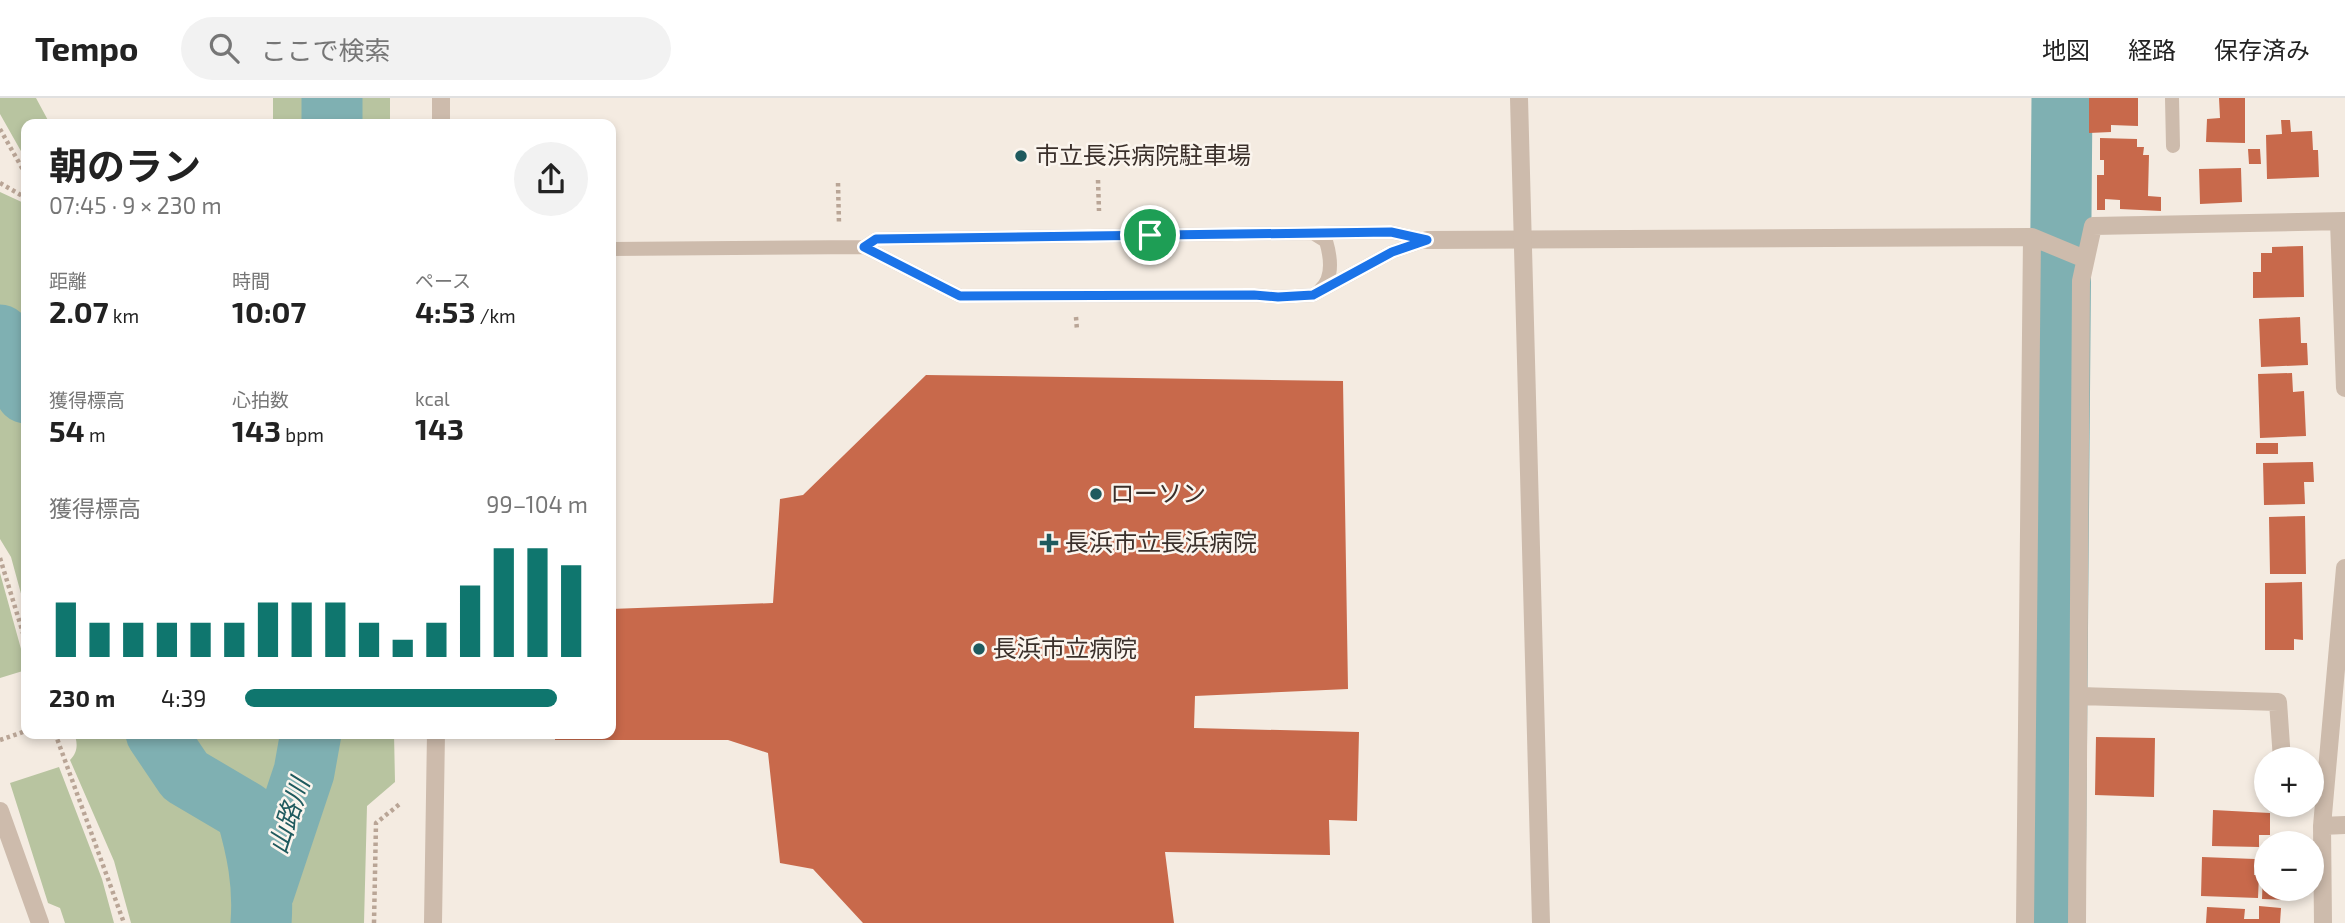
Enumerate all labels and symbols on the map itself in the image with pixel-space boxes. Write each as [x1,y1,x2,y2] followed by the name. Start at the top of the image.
[1035,140,1251,169] place label: 市立長浜病院駐車場
[1013,148,1029,164] marker: 市立長浜病院駐車場
[1120,205,1180,265] pin
[1110,478,1206,507] place label: ローソン
[1088,486,1104,502] marker: ローソン
[1065,527,1257,556] place label: 長浜市立長浜病院
[1039,533,1059,553] marker: 長浜市立長浜病院
[993,633,1137,662] place label: 長浜市立病院
[971,641,987,657] marker: 長浜市立病院
[261,771,315,857] water label: 山路川

